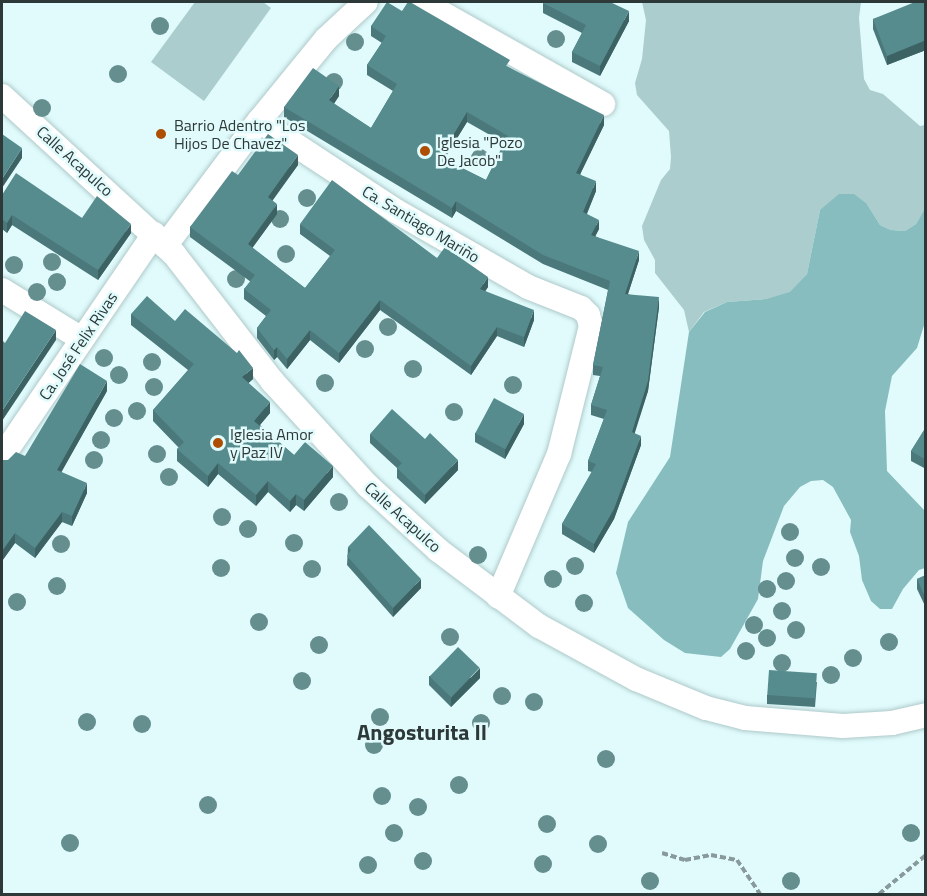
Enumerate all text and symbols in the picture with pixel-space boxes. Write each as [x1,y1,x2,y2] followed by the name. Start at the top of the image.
[174,115,305,153] place label: Barrio Adentro "Los Hijos De Chavez"
[33,122,117,200] street label: Calle Acapulco
[152,125,170,143] marker: Barrio Adentro "Los Hijos De Chavez"
[437,132,523,170] place label: Iglesia "Pozo De Jacob"
[418,144,432,158] marker: Iglesia "Pozo De Jacob"
[359,181,483,267] street label: Ca. Santiago Mariño
[35,288,121,404] street label: Ca. José Felix Rivas
[230,424,313,462] place label: Iglesia Amor y Paz IV
[211,436,225,450] marker: Iglesia Amor y Paz IV
[361,478,445,556] street label: Calle Acapulco
[357,720,487,746] district label: Angosturita II

